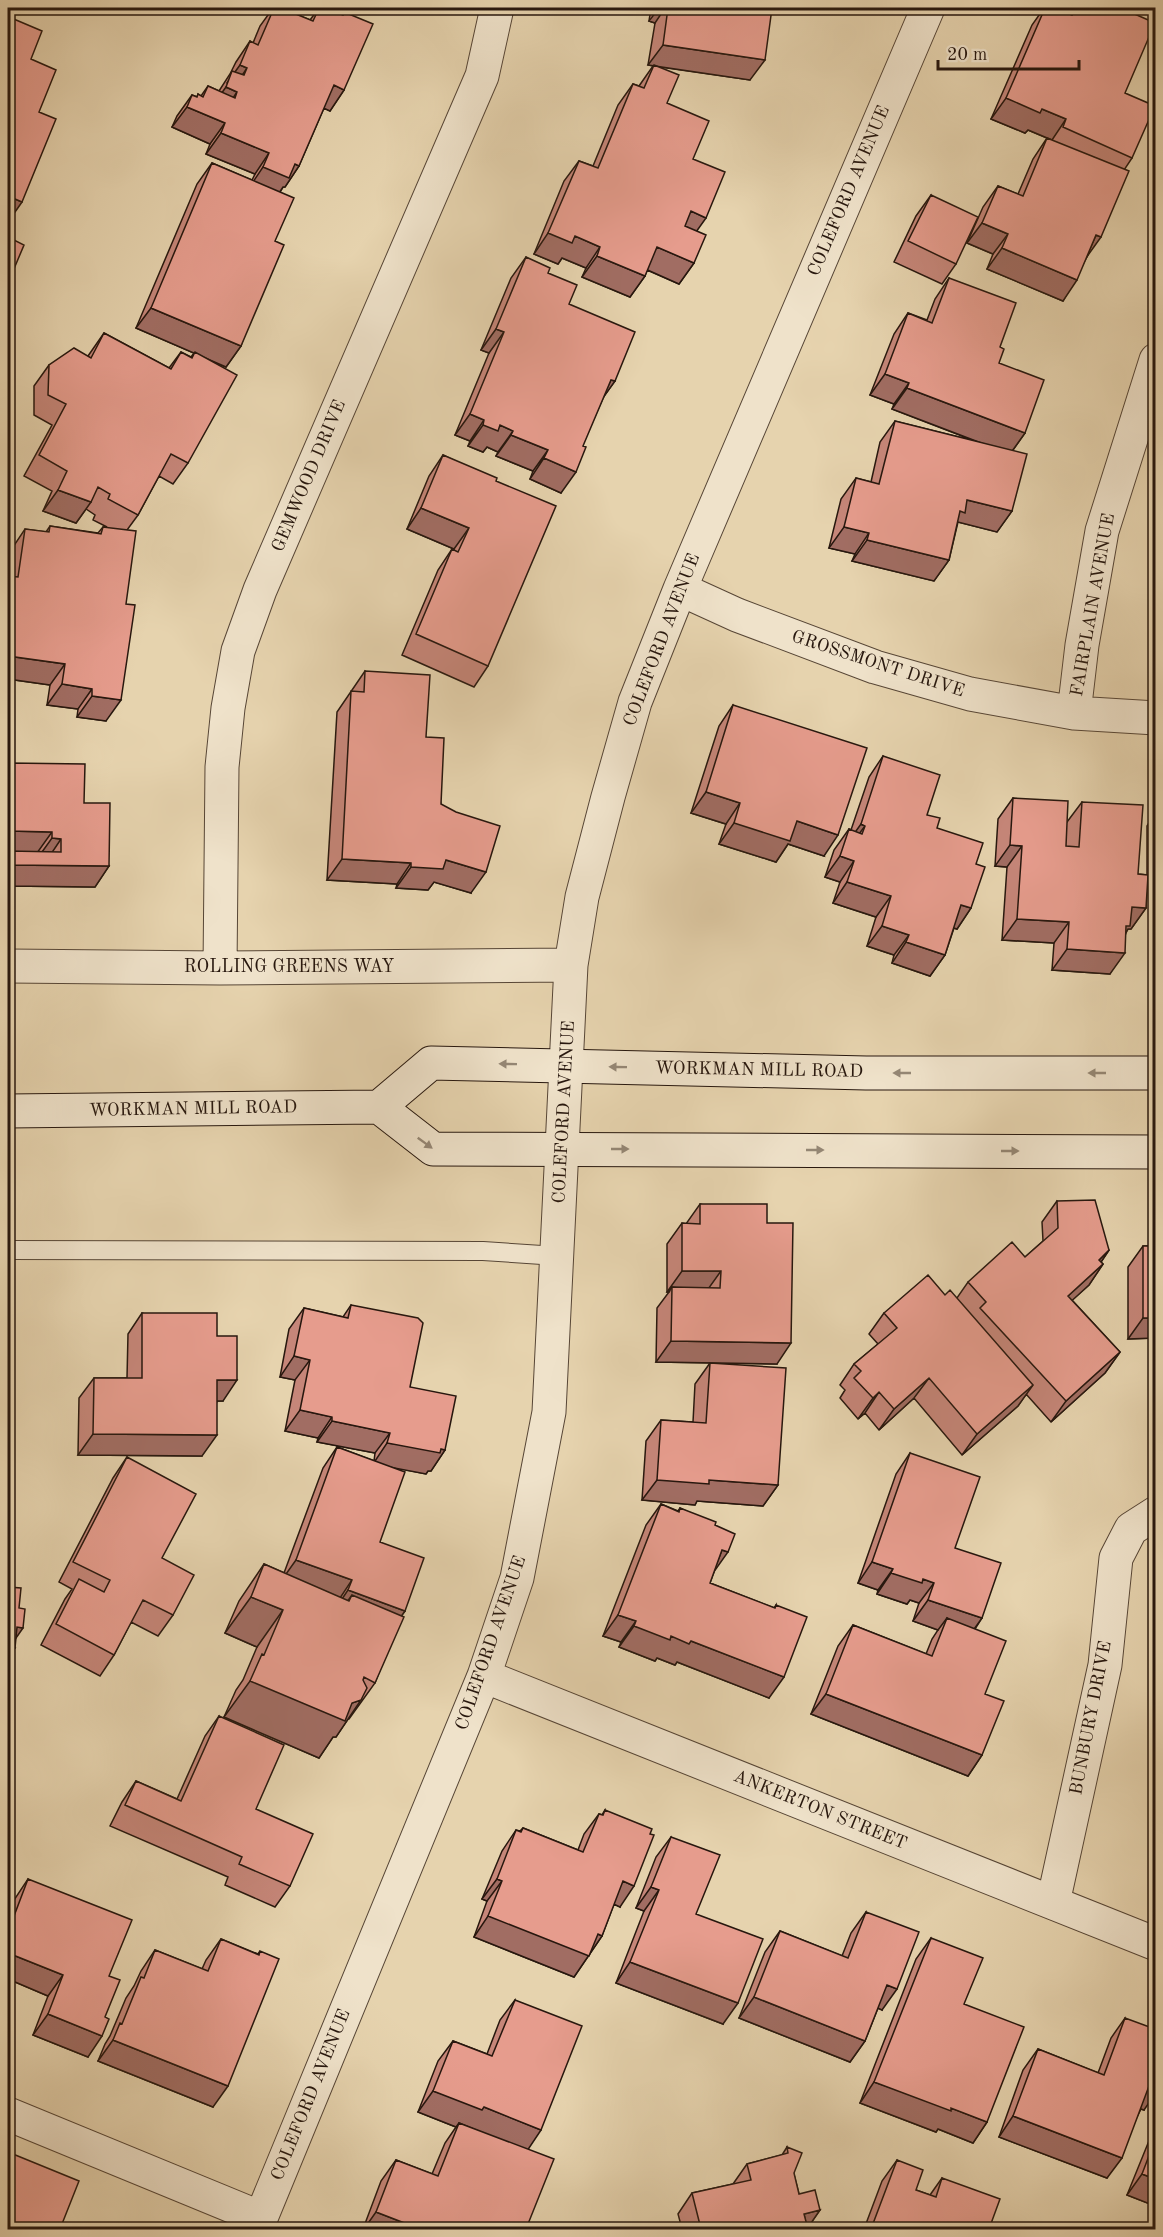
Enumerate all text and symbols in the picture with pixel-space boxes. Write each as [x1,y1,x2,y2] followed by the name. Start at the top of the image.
[938,33,1079,71] scale bar
[947,46,987,64] text: 20 m
[805,103,893,279] street label: COLEFORD AVENUE
[269,397,349,555] street label: GEMWOOD DRIVE
[1068,512,1118,698] street label: FAIRPLAIN AVENUE
[621,551,703,729] street label: COLEFORD AVENUE
[789,628,967,700] street label: GROSSMONT DRIVE
[184,958,394,976] street label: ROLLING GREENS WAY
[550,1020,578,1204] street label: COLEFORD AVENUE
[655,1059,863,1081] street label: WORKMAN MILL ROAD
[499,1060,518,1069] one-way arrow
[609,1062,628,1071] one-way arrow
[893,1068,912,1078] one-way arrow
[1088,1068,1107,1078] one-way arrow
[89,1098,297,1120] street label: WORKMAN MILL ROAD
[417,1137,433,1149] one-way arrow
[610,1144,629,1154] one-way arrow
[805,1145,824,1155] one-way arrow
[1000,1146,1019,1156] one-way arrow
[453,1553,529,1733] street label: COLEFORD AVENUE
[1067,1639,1115,1797] street label: BUNBURY DRIVE
[731,1767,909,1853] street label: ANKERTON STREET
[268,2007,354,2183] street label: COLEFORD AVENUE

